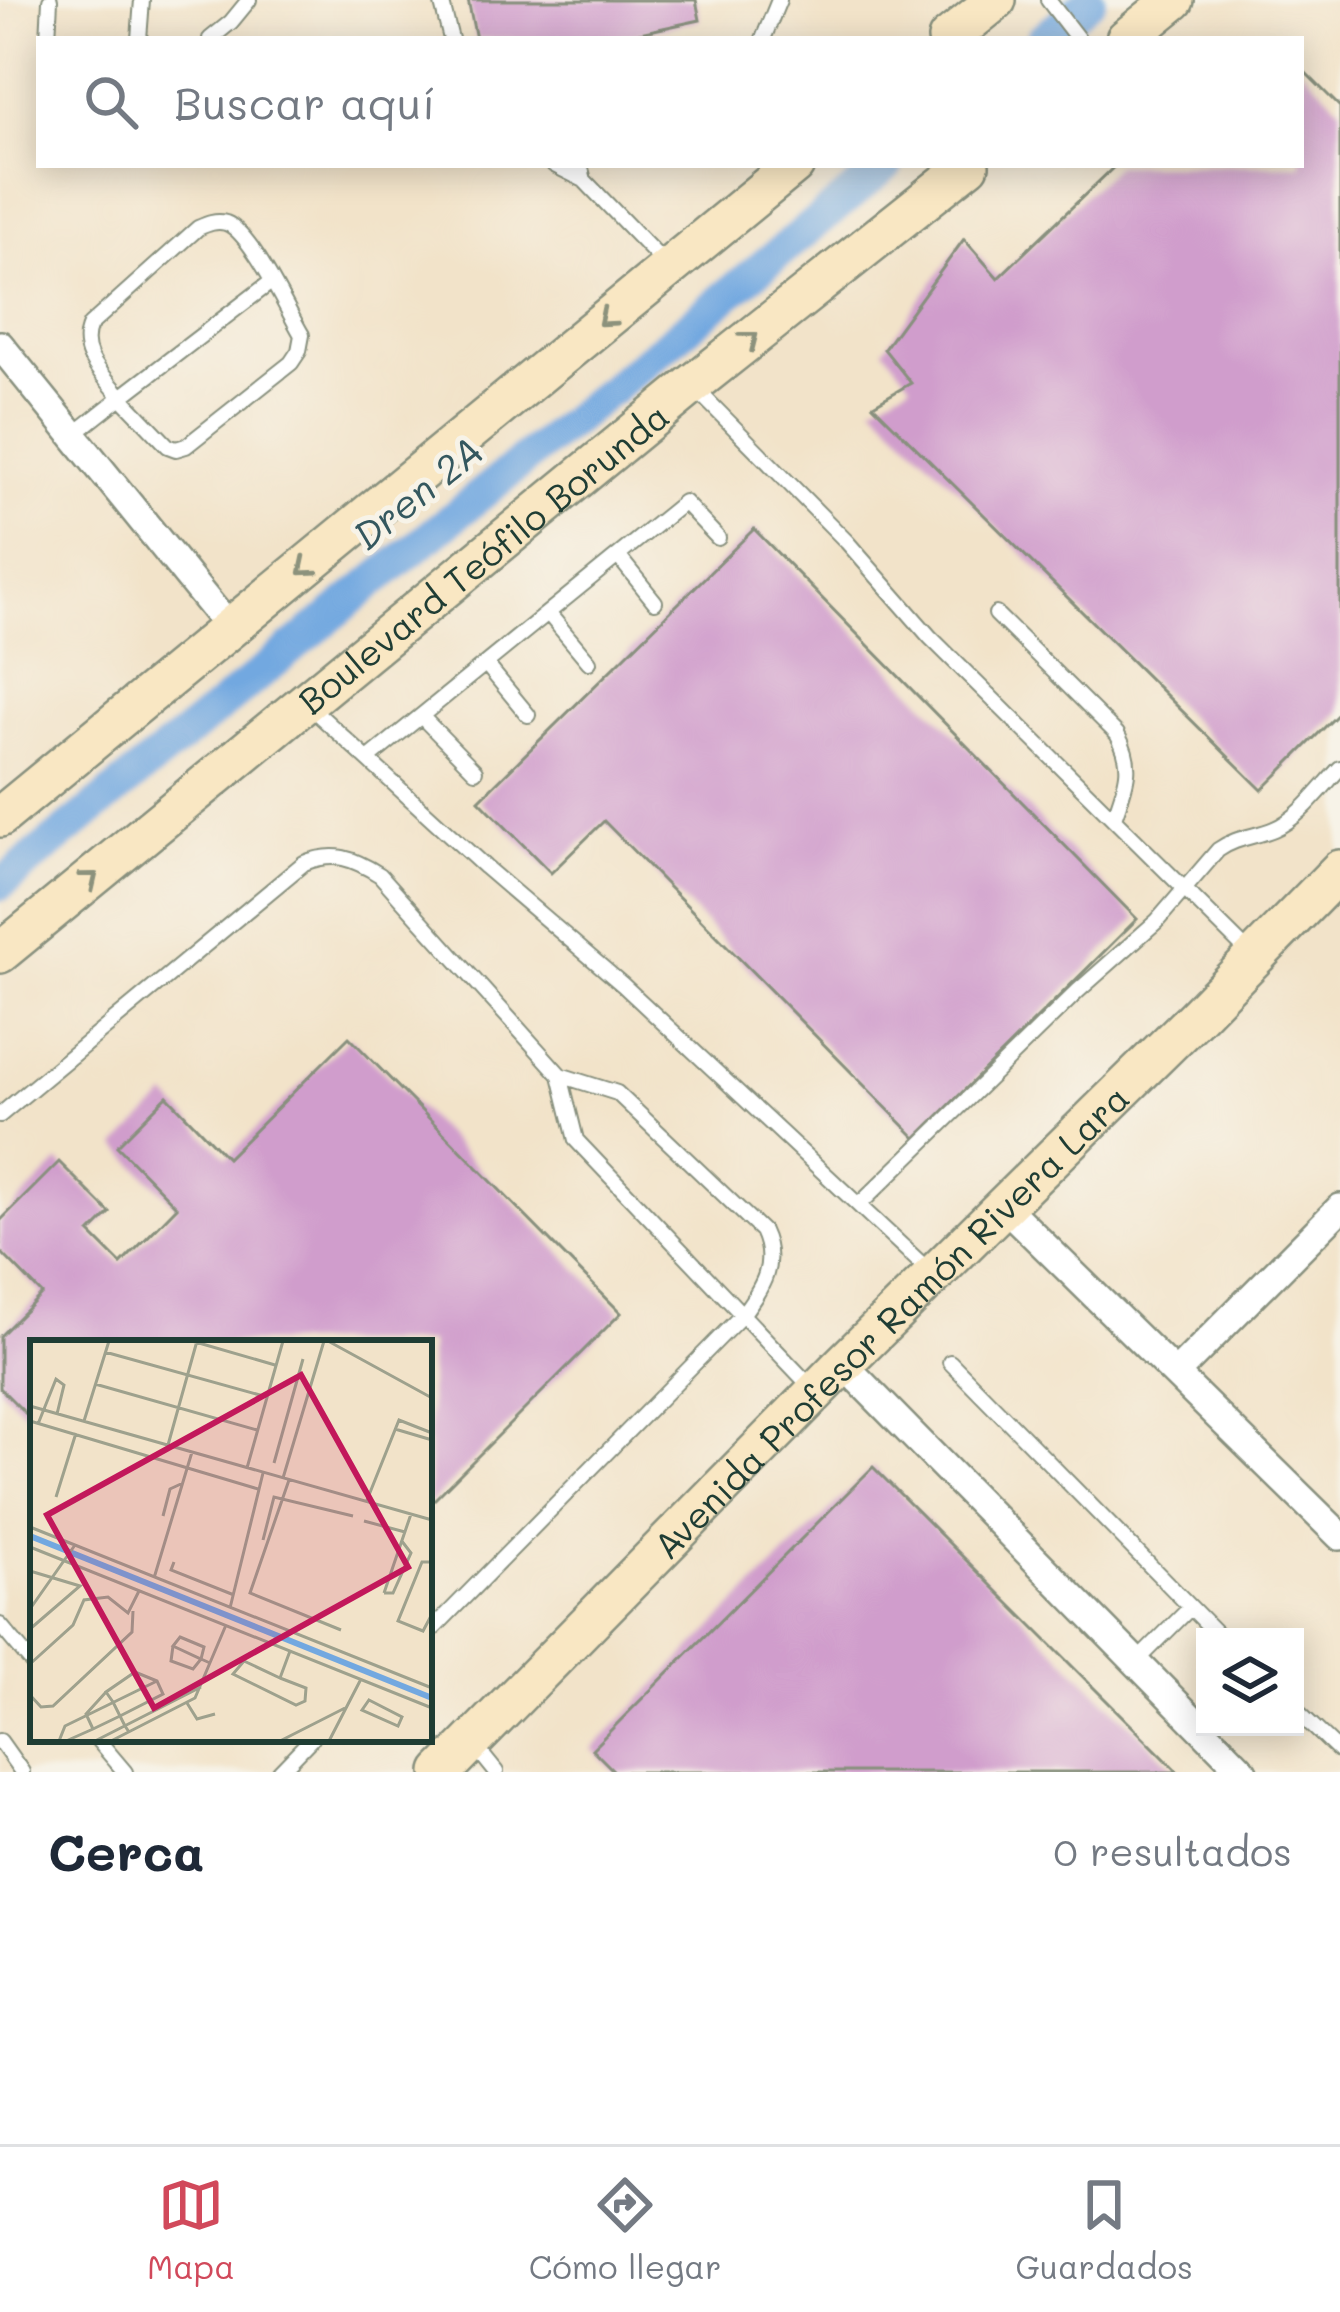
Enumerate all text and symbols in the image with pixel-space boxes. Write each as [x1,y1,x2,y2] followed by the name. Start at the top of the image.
[36,36,1304,168] search box
[78,69,144,135] icon: search
[174,73,436,131] text: Buscar aquí
[598,305,620,326] one-way arrow
[736,332,758,353] one-way arrow
[287,391,677,723] street label: Boulevard Teófilo Borunda
[341,424,493,560] water label: Dren 2A
[298,553,320,575] one-way arrow
[77,872,99,893] one-way arrow
[642,1074,1138,1568] street label: Avenida Profesor Ramón Rivera Lara
[30,1340,432,1742] inset map
[1196,1628,1304,1736] map controls
[1196,1628,1304,1736] button: layers
[48,1817,205,1884] text: Cerca
[1053,1825,1292,1876] text: 0 resultados
[147,2172,235,2287] tab: Mapa
[529,2172,721,2287] tab: Cómo llegar
[1015,2172,1193,2287] tab: Guardados

